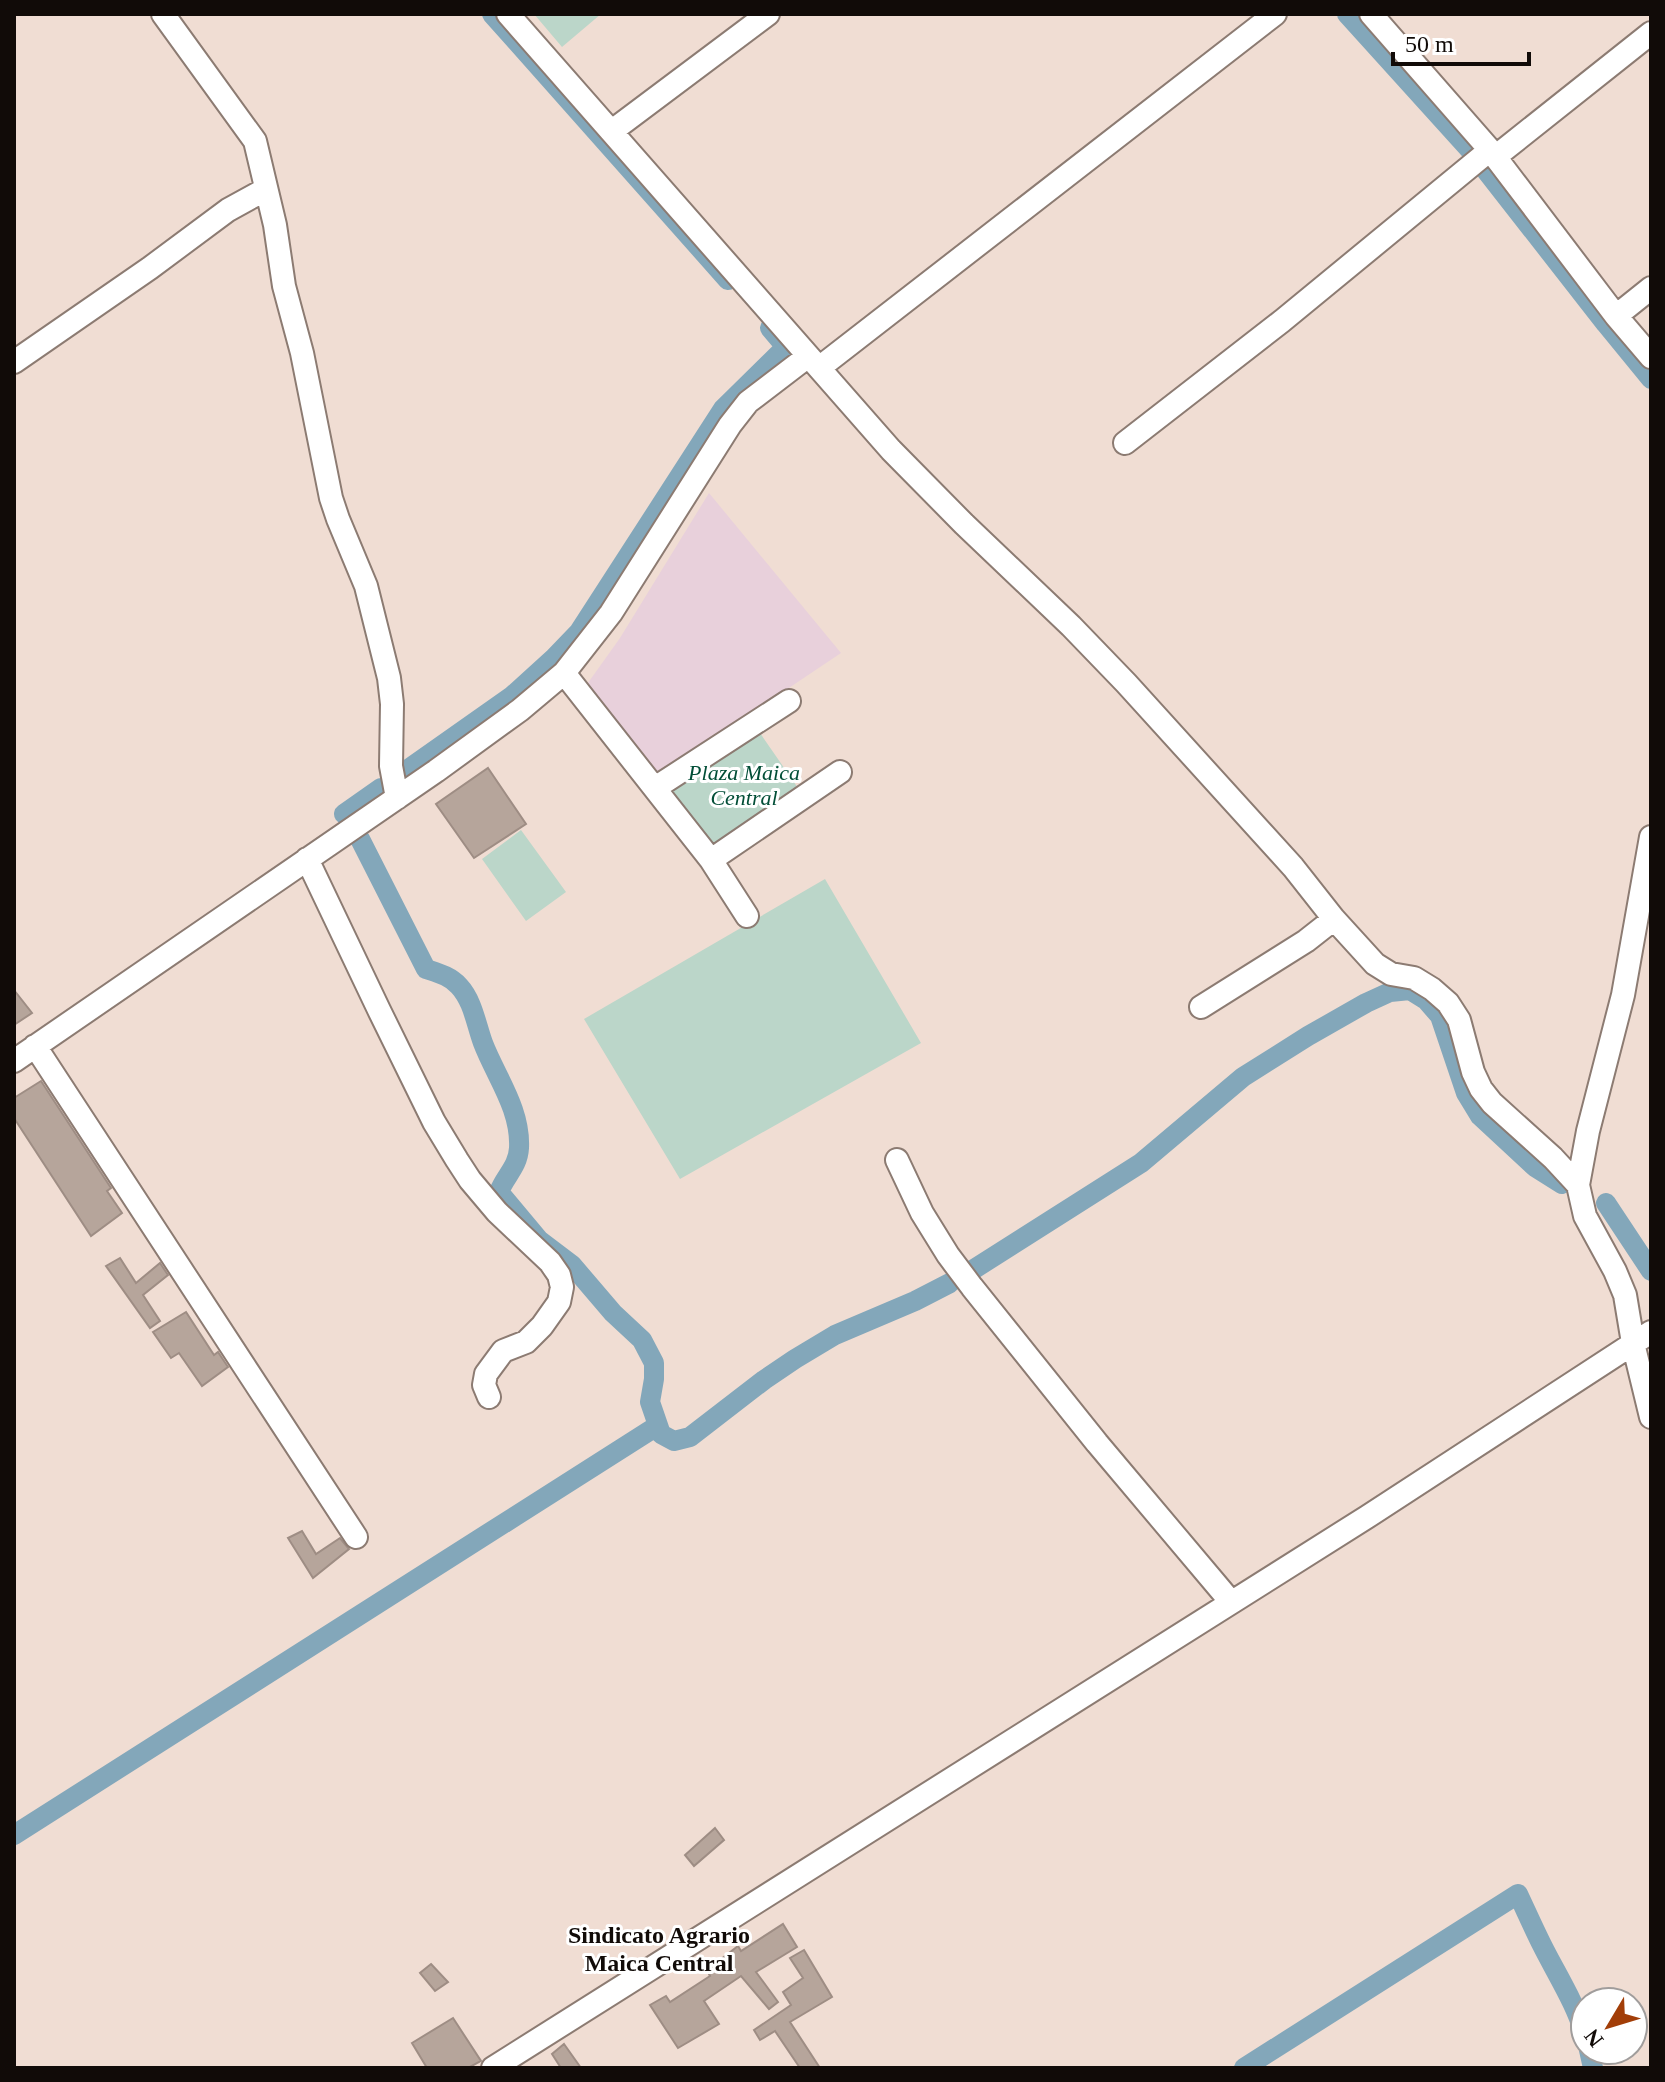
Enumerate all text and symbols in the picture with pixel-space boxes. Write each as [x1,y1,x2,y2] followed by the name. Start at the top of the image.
[1393,16,1529,66] scale bar
[1405,31,1454,57] text: 50 m
[687,760,800,810] park label: Plaza Maica Central
[568,1922,750,1976] district label: Sindicato Agrario Maica Central
[1569,1986,1649,2066] north arrow
[1579,2024,1608,2052] text: N

